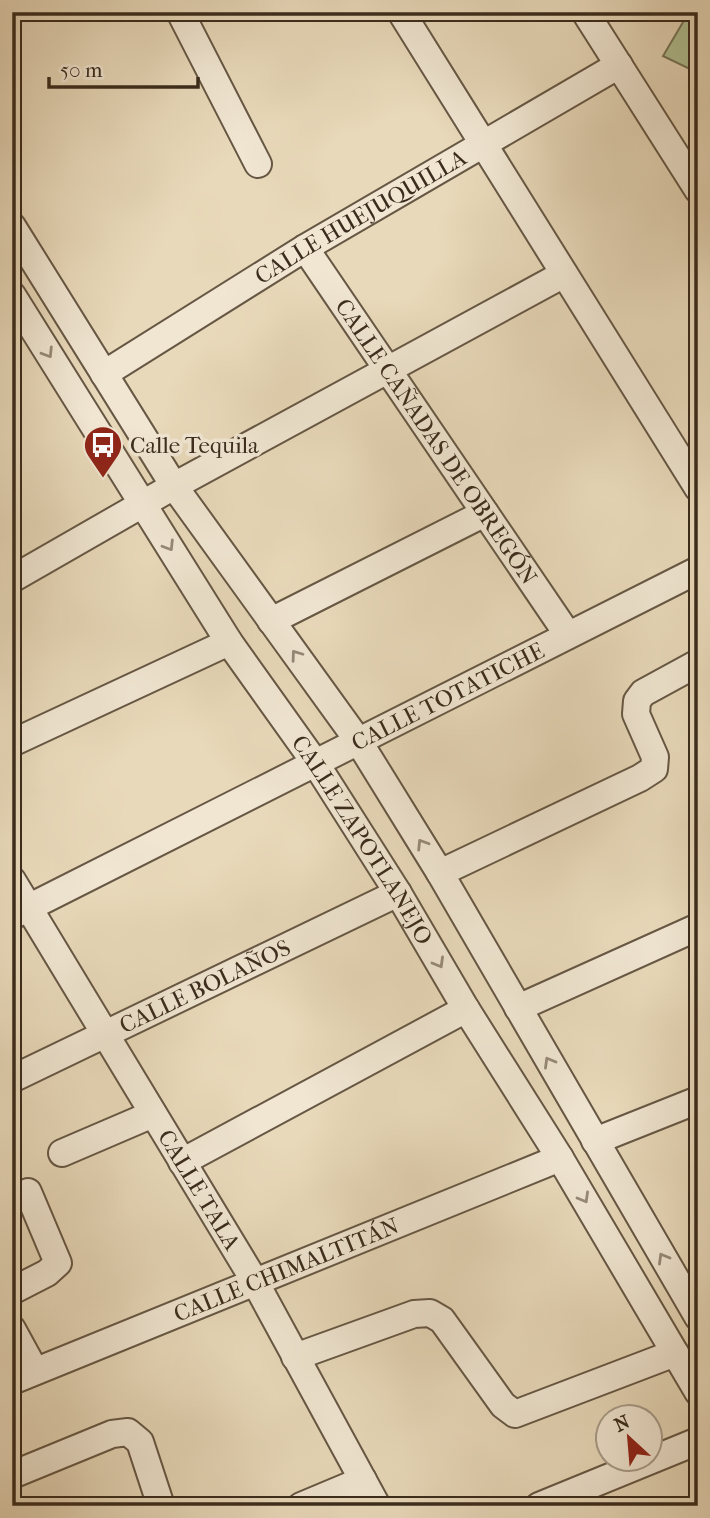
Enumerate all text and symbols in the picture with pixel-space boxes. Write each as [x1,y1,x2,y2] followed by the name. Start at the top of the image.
[49,46,198,90] scale bar
[60,58,103,82] text: 50 m
[250,143,472,290] street label: CALLE HUEJUQUILLA
[330,293,543,590] street label: CALLE CAÑADAS DE OBREGÓN
[40,345,53,358] one-way arrow
[82,424,124,479] bus stop icon: Calle Tequila
[130,432,259,459] place label: Calle Tequila
[160,538,173,551] one-way arrow
[347,636,548,756] street label: CALLE TOTATICHE
[291,650,304,663] one-way arrow
[286,730,439,949] street label: CALLE ZAPOTLANEJO
[417,839,430,852] one-way arrow
[115,933,295,1039] street label: CALLE BOLAÑOS
[430,955,443,968] one-way arrow
[544,1056,557,1069] one-way arrow
[153,1125,247,1256] street label: CALLE TALA
[576,1191,589,1203] one-way arrow
[170,1212,403,1327] street label: CALLE CHIMALTITÁN
[659,1253,672,1266] one-way arrow
[594,1402,664,1472] north arrow
[611,1410,634,1437] text: N

